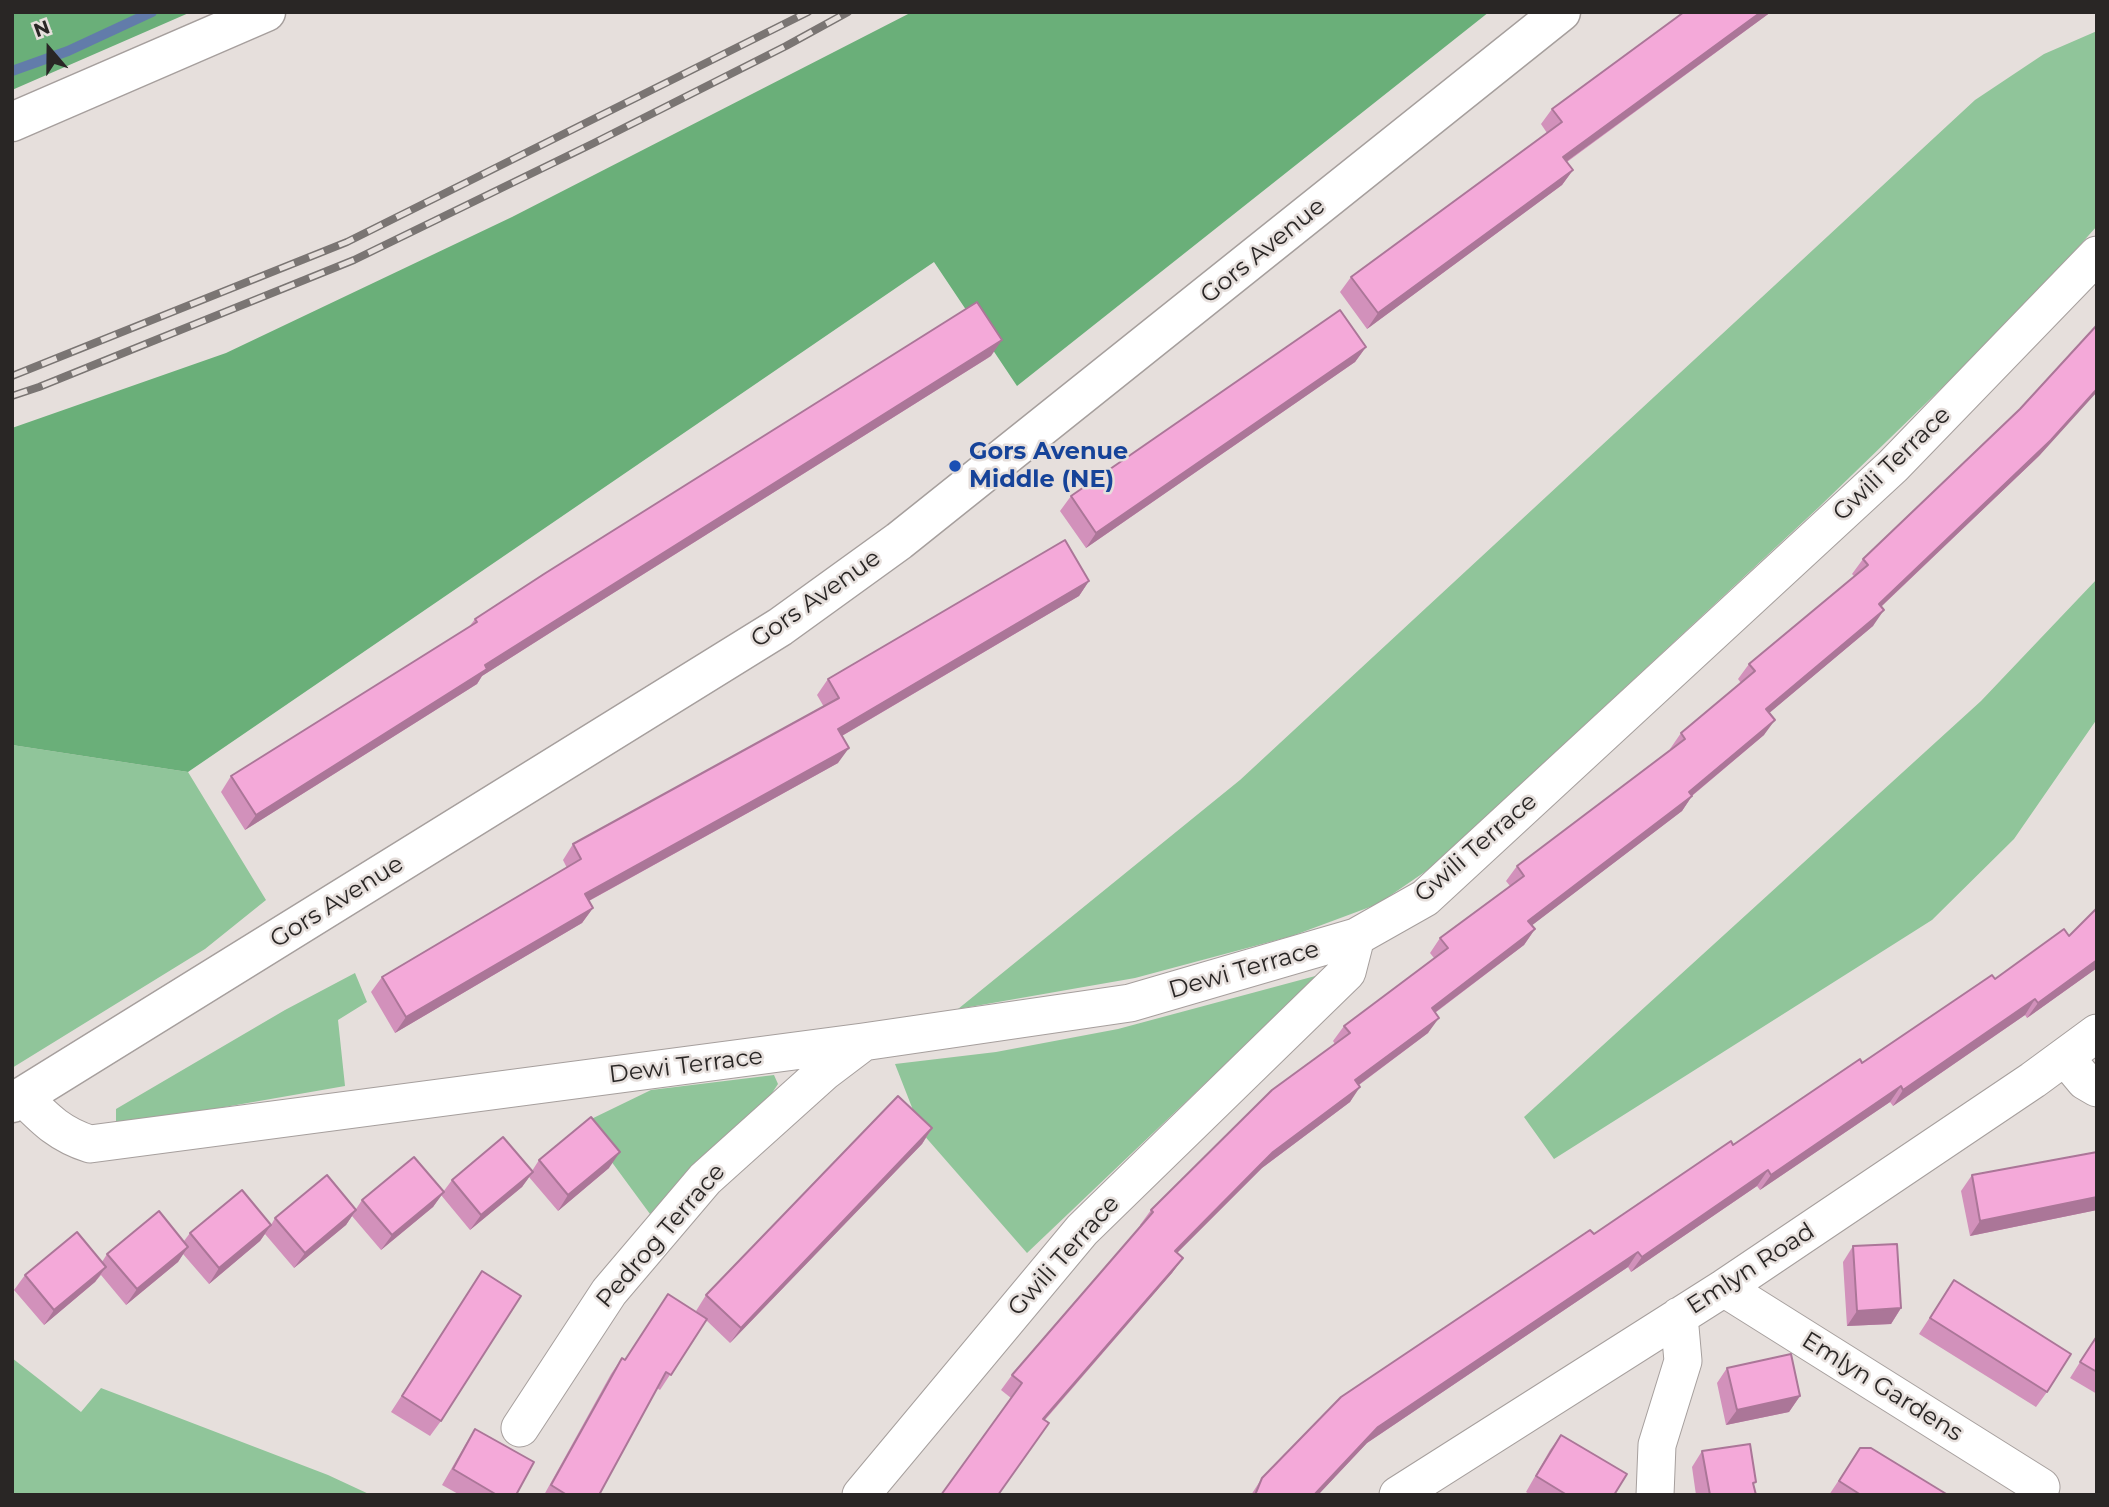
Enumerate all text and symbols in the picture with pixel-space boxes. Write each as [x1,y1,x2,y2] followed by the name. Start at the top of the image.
[14,14,84,84] north arrow
[30,15,53,42] text: N
[1195,192,1331,310] street label: Gors Avenue
[1827,401,1957,527] street label: Gwili Terrace
[969,438,1128,494] place label: Gors Avenue Middle (NE)
[947,458,963,474] marker: Gors Avenue Middle (NE)
[746,544,886,654] street label: Gors Avenue
[1409,787,1543,909] street label: Gwili Terrace
[265,850,409,954] street label: Gors Avenue
[1166,935,1322,1005] street label: Dewi Terrace
[607,1042,765,1090] street label: Dewi Terrace
[591,1158,731,1314] street label: Pedrog Terrace
[1002,1190,1126,1322] street label: Gwili Terrace
[1682,1217,1820,1321] street label: Emlyn Road
[1796,1326,1968,1448] street label: Emlyn Gardens

